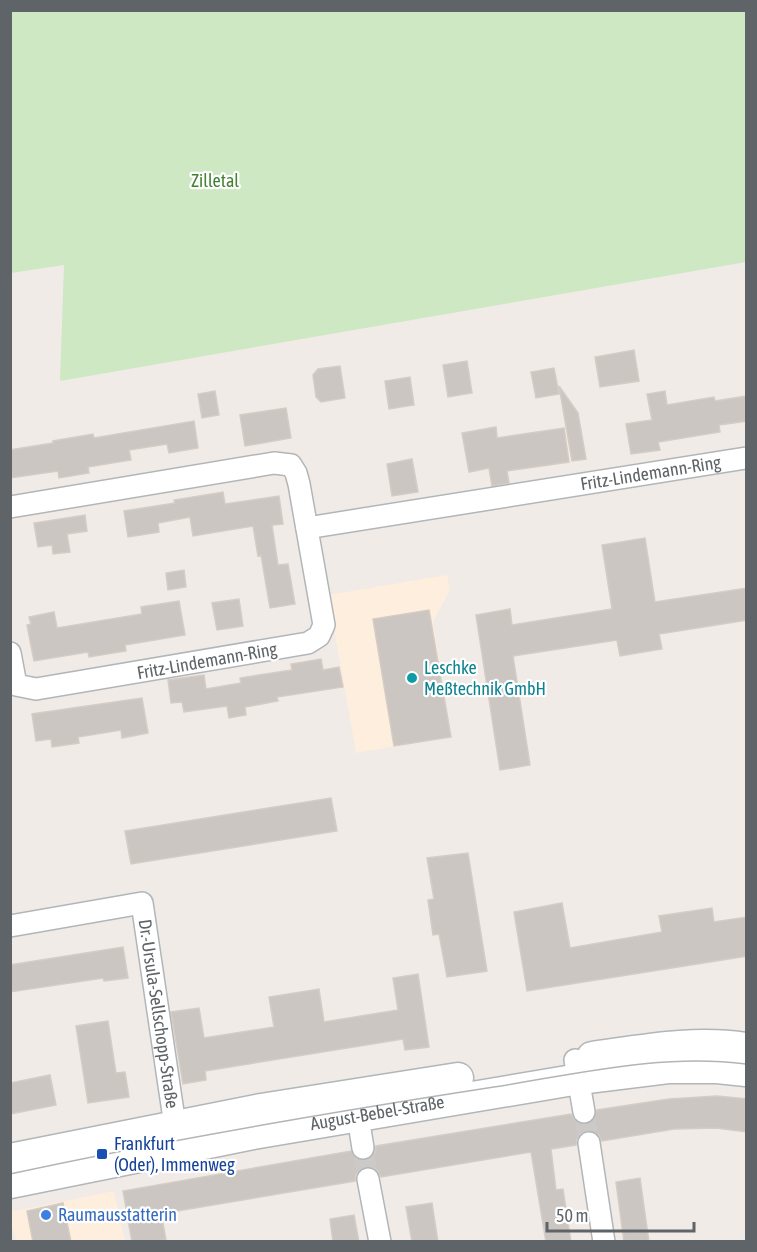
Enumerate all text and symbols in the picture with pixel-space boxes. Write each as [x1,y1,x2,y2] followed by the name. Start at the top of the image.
[191,170,239,191] park label: Zilletal
[579,451,723,494] street label: Fritz-Lindemann-Ring
[135,638,279,683] street label: Fritz-Lindemann-Ring
[424,657,546,699] place label: Leschke Meßtechnik GmbH
[405,671,419,685] marker: Leschke Meßtechnik GmbH
[135,918,183,1110] street label: Dr.-Ursula-Sellschopp-Straße
[309,1091,446,1134] street label: August-Bebel-Straße
[114,1133,235,1175] place label: Frankfurt (Oder), Immenweg
[95,1147,109,1161] marker: Frankfurt (Oder), Immenweg
[547,1195,694,1233] scale bar
[58,1204,177,1225] place label: Raumausstatterin
[556,1205,588,1226] text: 50 m
[39,1208,53,1222] marker: Raumausstatterin

